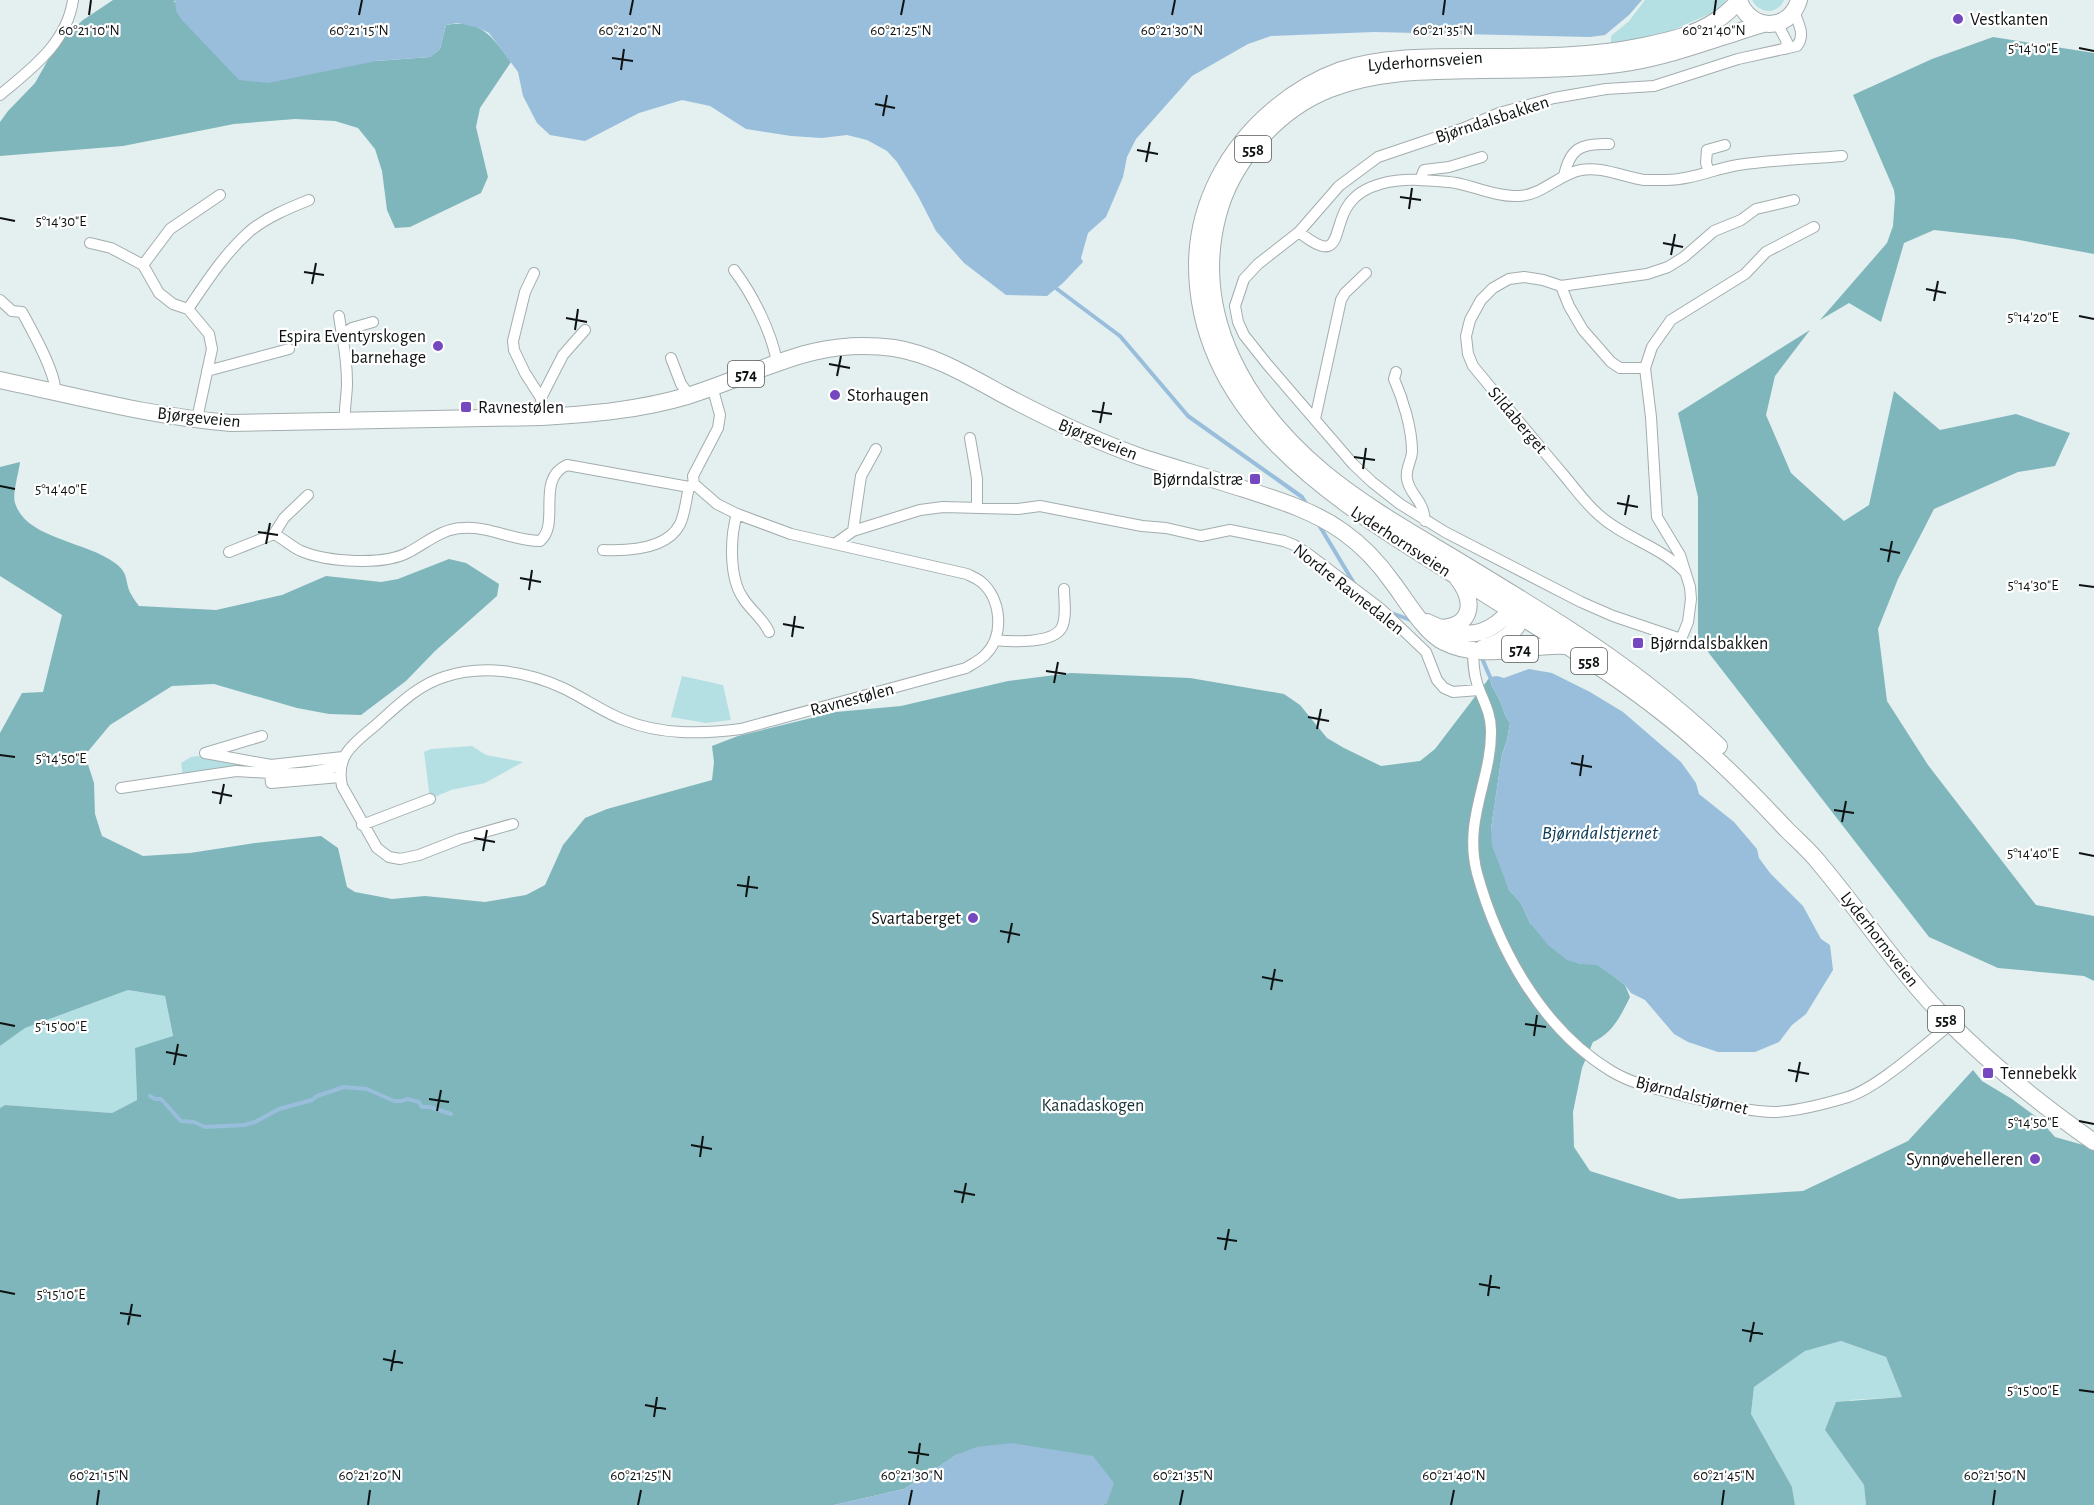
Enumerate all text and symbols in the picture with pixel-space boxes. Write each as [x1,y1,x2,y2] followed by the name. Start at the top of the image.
[1970,11,2048,29] place label: Vestkanten
[1951,12,1965,26] marker: Vestkanten
[58,23,120,38] text: 60°21'10"N
[329,23,389,38] text: 60°21'15"N
[598,23,662,38] text: 60°21'20"N
[870,23,932,38] text: 60°21'25"N
[1141,23,1203,38] text: 60°21'30"N
[1413,23,1473,38] text: 60°21'35"N
[1682,23,1746,38] text: 60°21'40"N
[2008,41,2058,56] text: 5°14'10"E
[1367,49,1483,75] street label: Lyderhornsveien
[1433,93,1551,147] street label: Bjørndalsbakken
[1235,136,1271,162] road number: 558
[35,214,87,229] text: 5°14'30"E
[2007,310,2059,325] text: 5°14'20"E
[278,328,426,367] place label: Espira Eventyrskogen barnehage
[431,339,445,353] marker: Espira Eventyrskogen barnehage
[728,361,764,387] road number: 574
[1484,384,1550,458] street label: Sildaberget
[847,387,929,405] place label: Storhaugen
[828,388,842,402] marker: Storhaugen
[478,399,564,417] place label: Ravnestølen
[459,400,473,414] marker: Ravnestølen
[156,405,241,431] street label: Bjørgeveien
[1056,416,1140,464] street label: Bjørgeveien
[1152,471,1243,489] place label: Bjørndalstræ
[1248,472,1262,486] marker: Bjørndalstræ
[35,482,87,497] text: 5°14'40"E
[1347,503,1454,581] street label: Lyderhornsveien
[1290,541,1407,639] street label: Nordre Ravnedalen
[2007,578,2059,593] text: 5°14'30"E
[1650,635,1768,653] place label: Bjørndalsbakken
[1502,636,1538,662] road number: 574
[1631,636,1645,650] marker: Bjørndalsbakken
[1571,648,1607,674] road number: 558
[808,680,896,720] street label: Ravnestølen
[35,751,87,766] text: 5°14'50"E
[1542,823,1659,843] water label: Bjørndalstjernet
[2007,846,2059,861] text: 5°14'40"E
[1837,889,1922,991] street label: Lyderhornsveien
[871,910,961,928] place label: Svartaberget
[966,911,980,925] marker: Svartaberget
[1928,1006,1964,1032] road number: 558
[35,1019,87,1034] text: 5°15'00"E
[2000,1065,2077,1083] place label: Tennebekk
[1981,1066,1995,1080] marker: Tennebekk
[1634,1073,1750,1119] street label: Bjørndalstjørnet
[1042,1097,1144,1115] park label: Kanadaskogen
[2007,1115,2059,1130] text: 5°14'50"E
[1906,1151,2023,1169] place label: Synnøvehelleren
[2028,1152,2042,1166] marker: Synnøvehelleren
[36,1287,86,1302] text: 5°15'10"E
[2007,1383,2059,1398] text: 5°15'00"E
[69,1468,129,1483] text: 60°21'15"N
[338,1468,402,1483] text: 60°21'20"N
[610,1468,672,1483] text: 60°21'25"N
[881,1468,943,1483] text: 60°21'30"N
[1153,1468,1213,1483] text: 60°21'35"N
[1422,1468,1486,1483] text: 60°21'40"N
[1693,1468,1755,1483] text: 60°21'45"N
[1964,1468,2026,1483] text: 60°21'50"N

